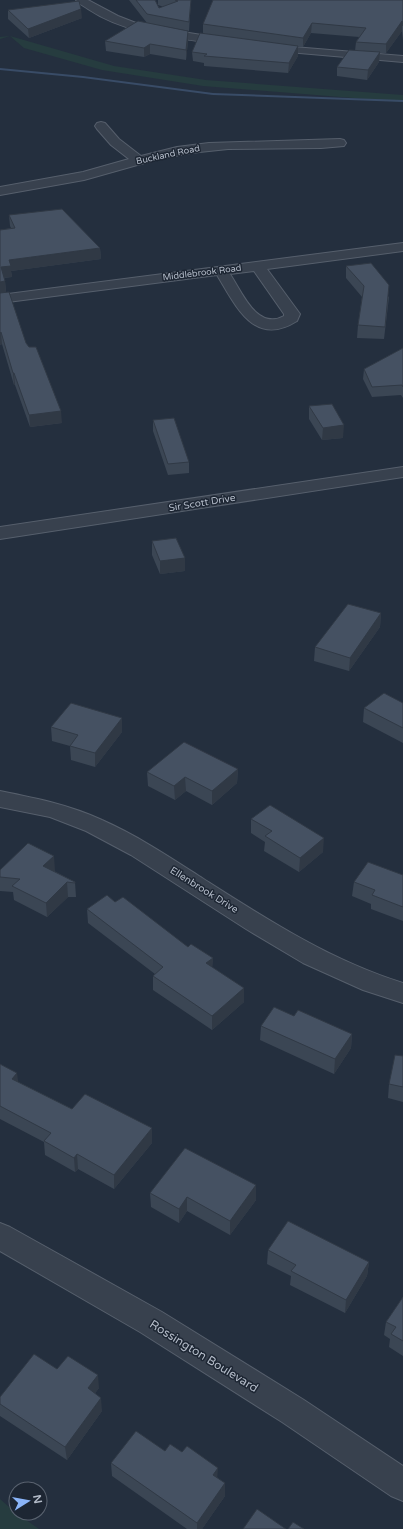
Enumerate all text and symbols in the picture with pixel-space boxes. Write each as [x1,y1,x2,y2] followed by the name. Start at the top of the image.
[135,143,201,167] street label: Buckland Road
[162,263,242,283] street label: Middlebrook Road
[168,492,237,514] street label: Sir Scott Drive
[168,864,241,916] street label: Ellenbrook Drive
[147,1317,261,1395] street label: Rossington Boulevard
[8,1481,48,1521] north arrow
[30,1494,45,1505] text: N

